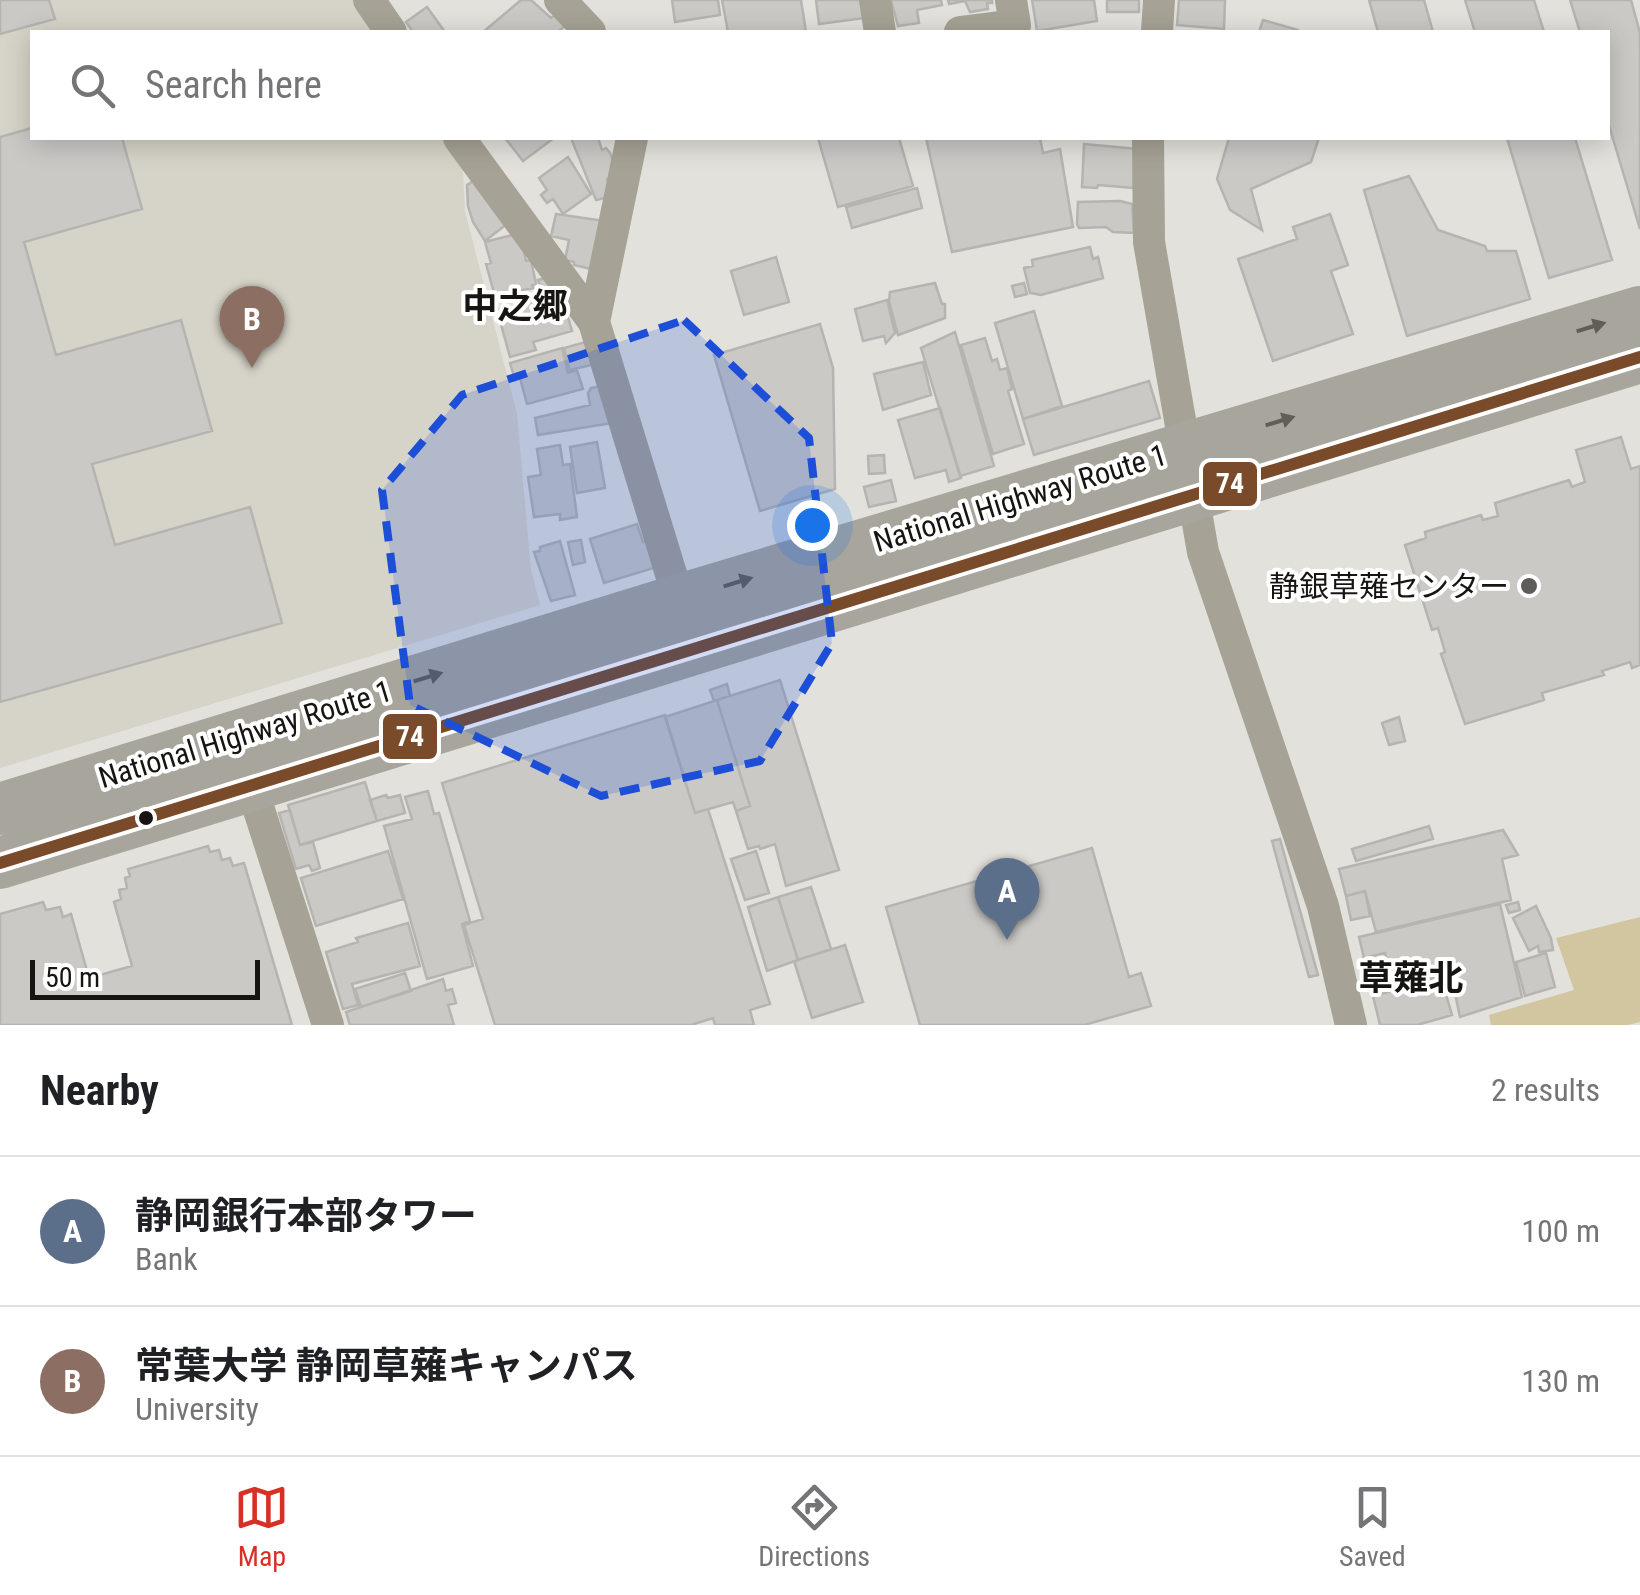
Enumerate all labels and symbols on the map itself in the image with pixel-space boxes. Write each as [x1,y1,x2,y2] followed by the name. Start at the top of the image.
[220,286,284,368] pin: B
[462,286,568,327] district label: 中之郷
[1576,319,1607,334] one-way arrow
[1265,413,1296,428] one-way arrow
[869,437,1171,559] street label: National Highway Route 1
[1201,460,1259,508] line badge: 74
[1216,467,1244,500] text: 74
[787,500,838,551] your location
[1269,569,1509,604] place label: 静銀草薙センター
[724,574,754,589] one-way arrow
[1518,575,1540,597] marker: 静銀草薙センター
[413,669,443,684] one-way arrow
[94,673,396,795] street label: National Highway Route 1
[381,712,439,761] line badge: 74
[396,720,424,753] text: 74
[136,808,156,828] unlabelled marker
[974,858,1040,940] pin: A
[30,955,260,1000] scale bar
[1358,958,1464,999] district label: 草薙北

